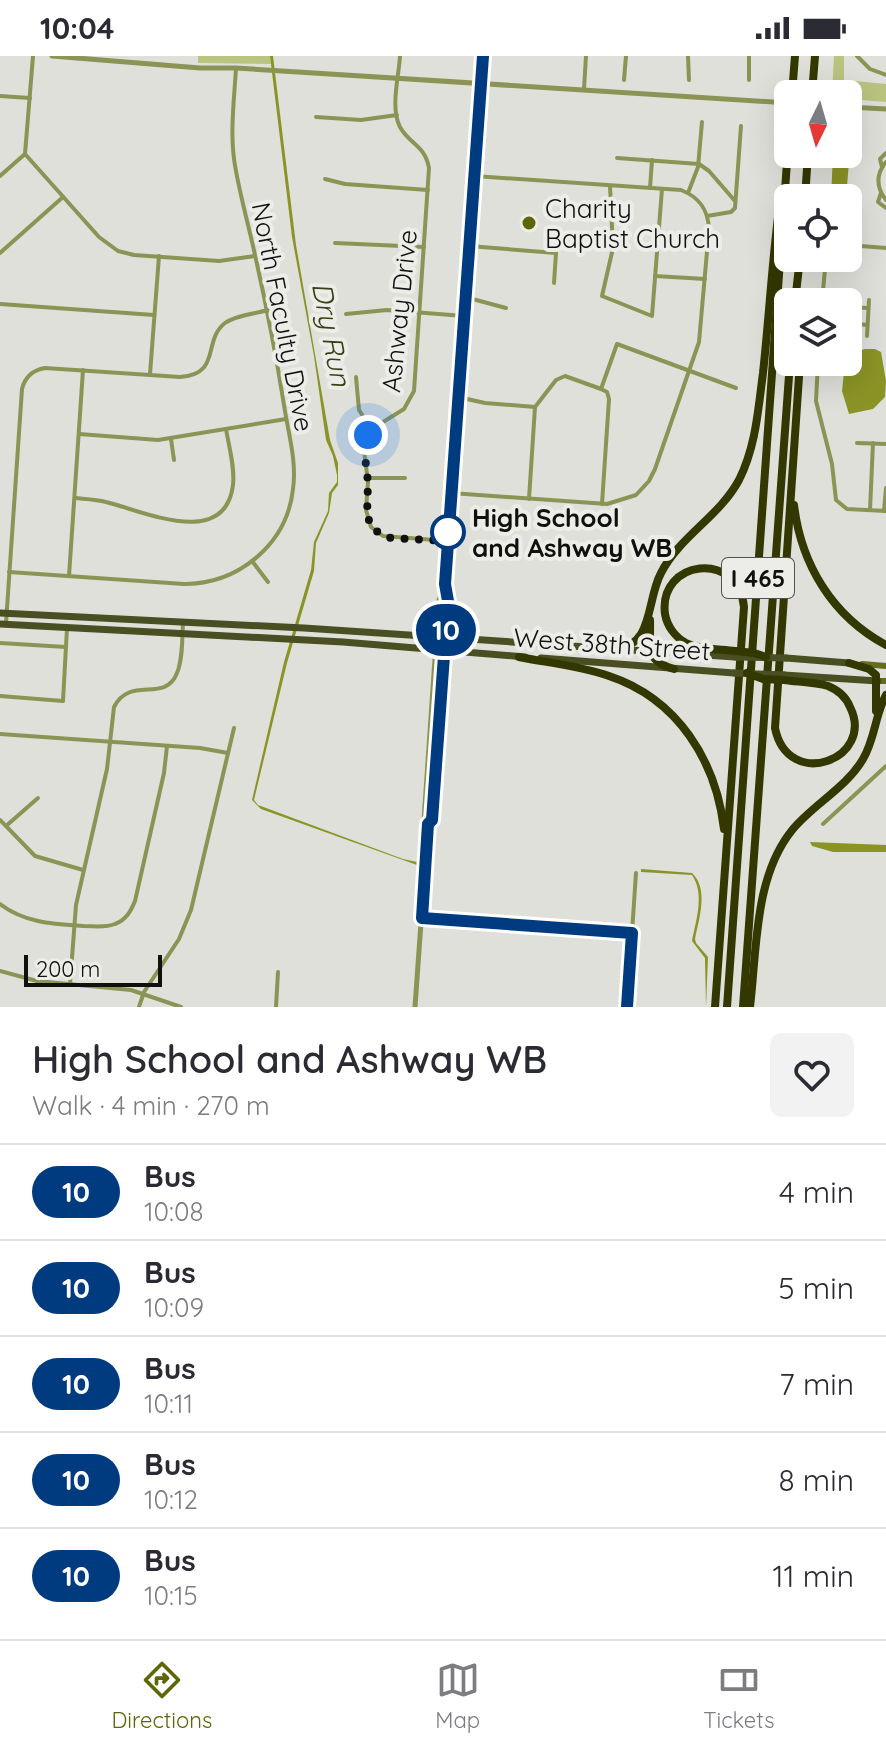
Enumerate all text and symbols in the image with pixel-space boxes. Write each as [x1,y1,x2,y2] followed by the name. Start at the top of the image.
[40,9,114,47] text: 10:04
[774,80,862,168] north arrow
[774,80,862,376] map controls
[774,184,862,272] button: locate
[545,192,720,255] place label: Charity Baptist Church
[245,200,321,434] street label: North Faculty Drive
[520,214,538,232] marker: Charity Baptist Church
[374,228,424,394] street label: Ashway Drive
[305,279,359,390] water label: Dry Run
[774,288,862,376] button: layers
[348,415,388,455] your location
[472,501,672,564] place label: High School and Ashway WB
[431,515,465,549] marker: High School and Ashway WB
[722,558,794,598] road number: I 465
[410,604,482,656] line badge: 10
[432,612,460,647] text: 10
[513,621,711,667] street label: West 38th Street
[24,951,162,987] scale bar
[36,955,100,983] text: 200 m
[770,1033,854,1117] button: heart
[32,1035,547,1083] text: High School and Ashway WB
[32,1089,270,1122] text: Walk · 4 min · 270 m
[144,1157,196,1195] text: Bus
[779,1173,854,1211] text: 4 min
[62,1174,90,1209] text: 10
[144,1195,203,1228] text: 10:08
[144,1253,196,1291] text: Bus
[778,1269,854,1307] text: 5 min
[62,1270,90,1305] text: 10
[144,1291,204,1324] text: 10:09
[144,1349,196,1387] text: Bus
[779,1365,854,1403] text: 7 min
[62,1366,90,1401] text: 10
[144,1387,193,1420] text: 10:11
[144,1445,196,1483] text: Bus
[778,1461,854,1499] text: 8 min
[62,1462,90,1497] text: 10
[144,1483,198,1516] text: 10:12
[144,1541,196,1579] text: Bus
[772,1557,854,1595] text: 11 min
[62,1558,90,1593] text: 10
[144,1579,198,1612] text: 10:15
[111,1658,212,1734] tab: Directions
[435,1658,480,1734] tab: Map
[703,1658,774,1734] tab: Tickets

